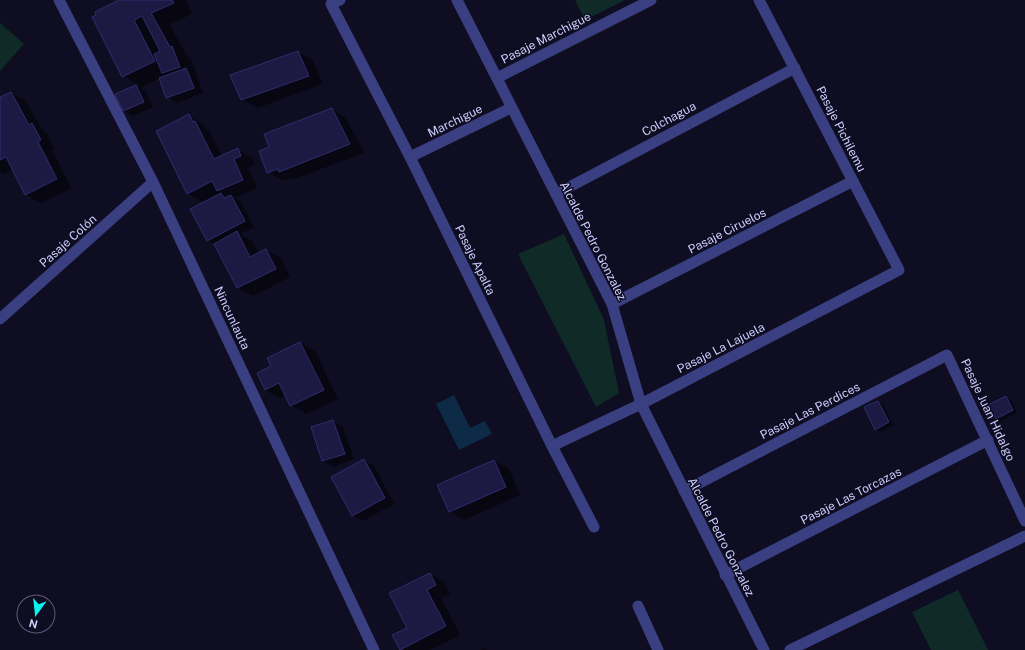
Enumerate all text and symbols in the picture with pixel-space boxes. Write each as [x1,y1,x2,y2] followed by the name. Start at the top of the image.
[499,9,593,67] street label: Pasaje Marchigue
[813,84,869,174] street label: Pasaje Pichilemu
[640,99,698,139] street label: Colchagua
[425,102,485,140] street label: Marchigue
[557,179,629,303] street label: Alcalde Pedro Gonzalez
[686,205,768,257] street label: Pasaje Ciruelos
[37,212,99,270] street label: Pasaje Colón
[452,223,498,297] street label: Pasaje Apalta
[211,284,253,352] street label: Nincunlauta
[675,320,767,376] street label: Pasaje La Lajuela
[958,357,1018,464] street label: Pasaje Juan Hidalgo
[758,380,862,442] street label: Pasaje Las Perdices
[798,465,904,527] street label: Pasaje Las Torcazas
[685,475,757,599] street label: Alcalde Pedro Gonzalez
[16,594,56,634] north arrow
[28,617,39,631] text: N

